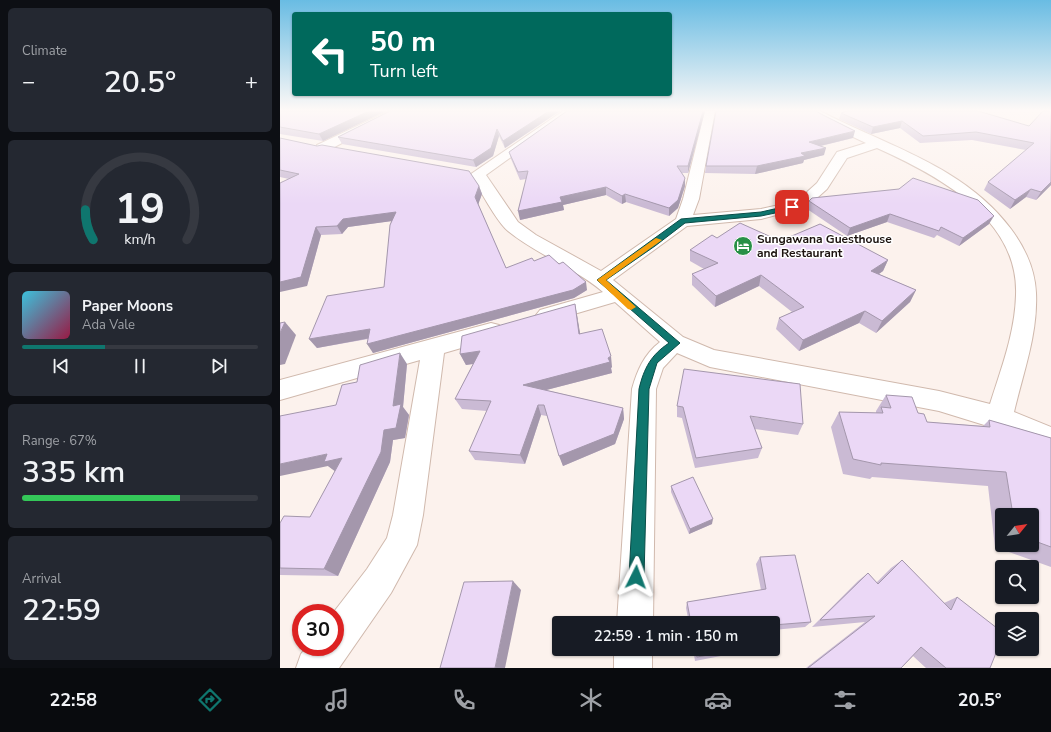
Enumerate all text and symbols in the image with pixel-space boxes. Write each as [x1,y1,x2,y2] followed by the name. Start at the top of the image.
[370,23,436,61] text: 50 m
[304,28,356,80] icon: left
[22,42,67,60] text: Climate
[370,59,438,83] text: Turn left
[104,62,176,103] text: 20.5°
[22,67,35,97] text: −
[245,67,258,97] text: +
[115,181,165,238] text: 19
[775,190,809,224] pin
[781,196,803,218] icon: arrive
[124,230,156,249] text: km/h
[757,231,892,261] place label: Sungawana Guesthouse and Restaurant
[732,235,754,257] hotel icon: Sungawana Guesthouse and Restaurant
[82,296,173,316] text: Paper Moons
[82,316,135,334] text: Ada Vale
[50,355,72,377] icon: previous
[129,355,151,377] icon: pause
[208,355,230,377] icon: next
[22,432,97,450] text: Range · 67%
[22,452,125,493] text: 335 km
[995,508,1039,552] north arrow
[995,508,1039,656] map controls
[615,556,657,598] position arrow
[995,560,1039,604] button: search
[22,570,61,588] text: Arrival
[22,590,101,631] text: 22:59
[292,604,344,656] speed limit sign: 30
[995,612,1039,656] button: layers
[594,626,738,646] text: 22:59 · 1 min · 150 m
[196,686,224,714] icon: directions
[323,686,351,714] icon: music
[450,686,478,714] icon: phone
[577,686,605,714] icon: climate
[704,686,732,714] icon: car
[831,686,859,714] icon: filters
[49,688,97,712] text: 22:58
[958,688,1002,712] text: 20.5°

